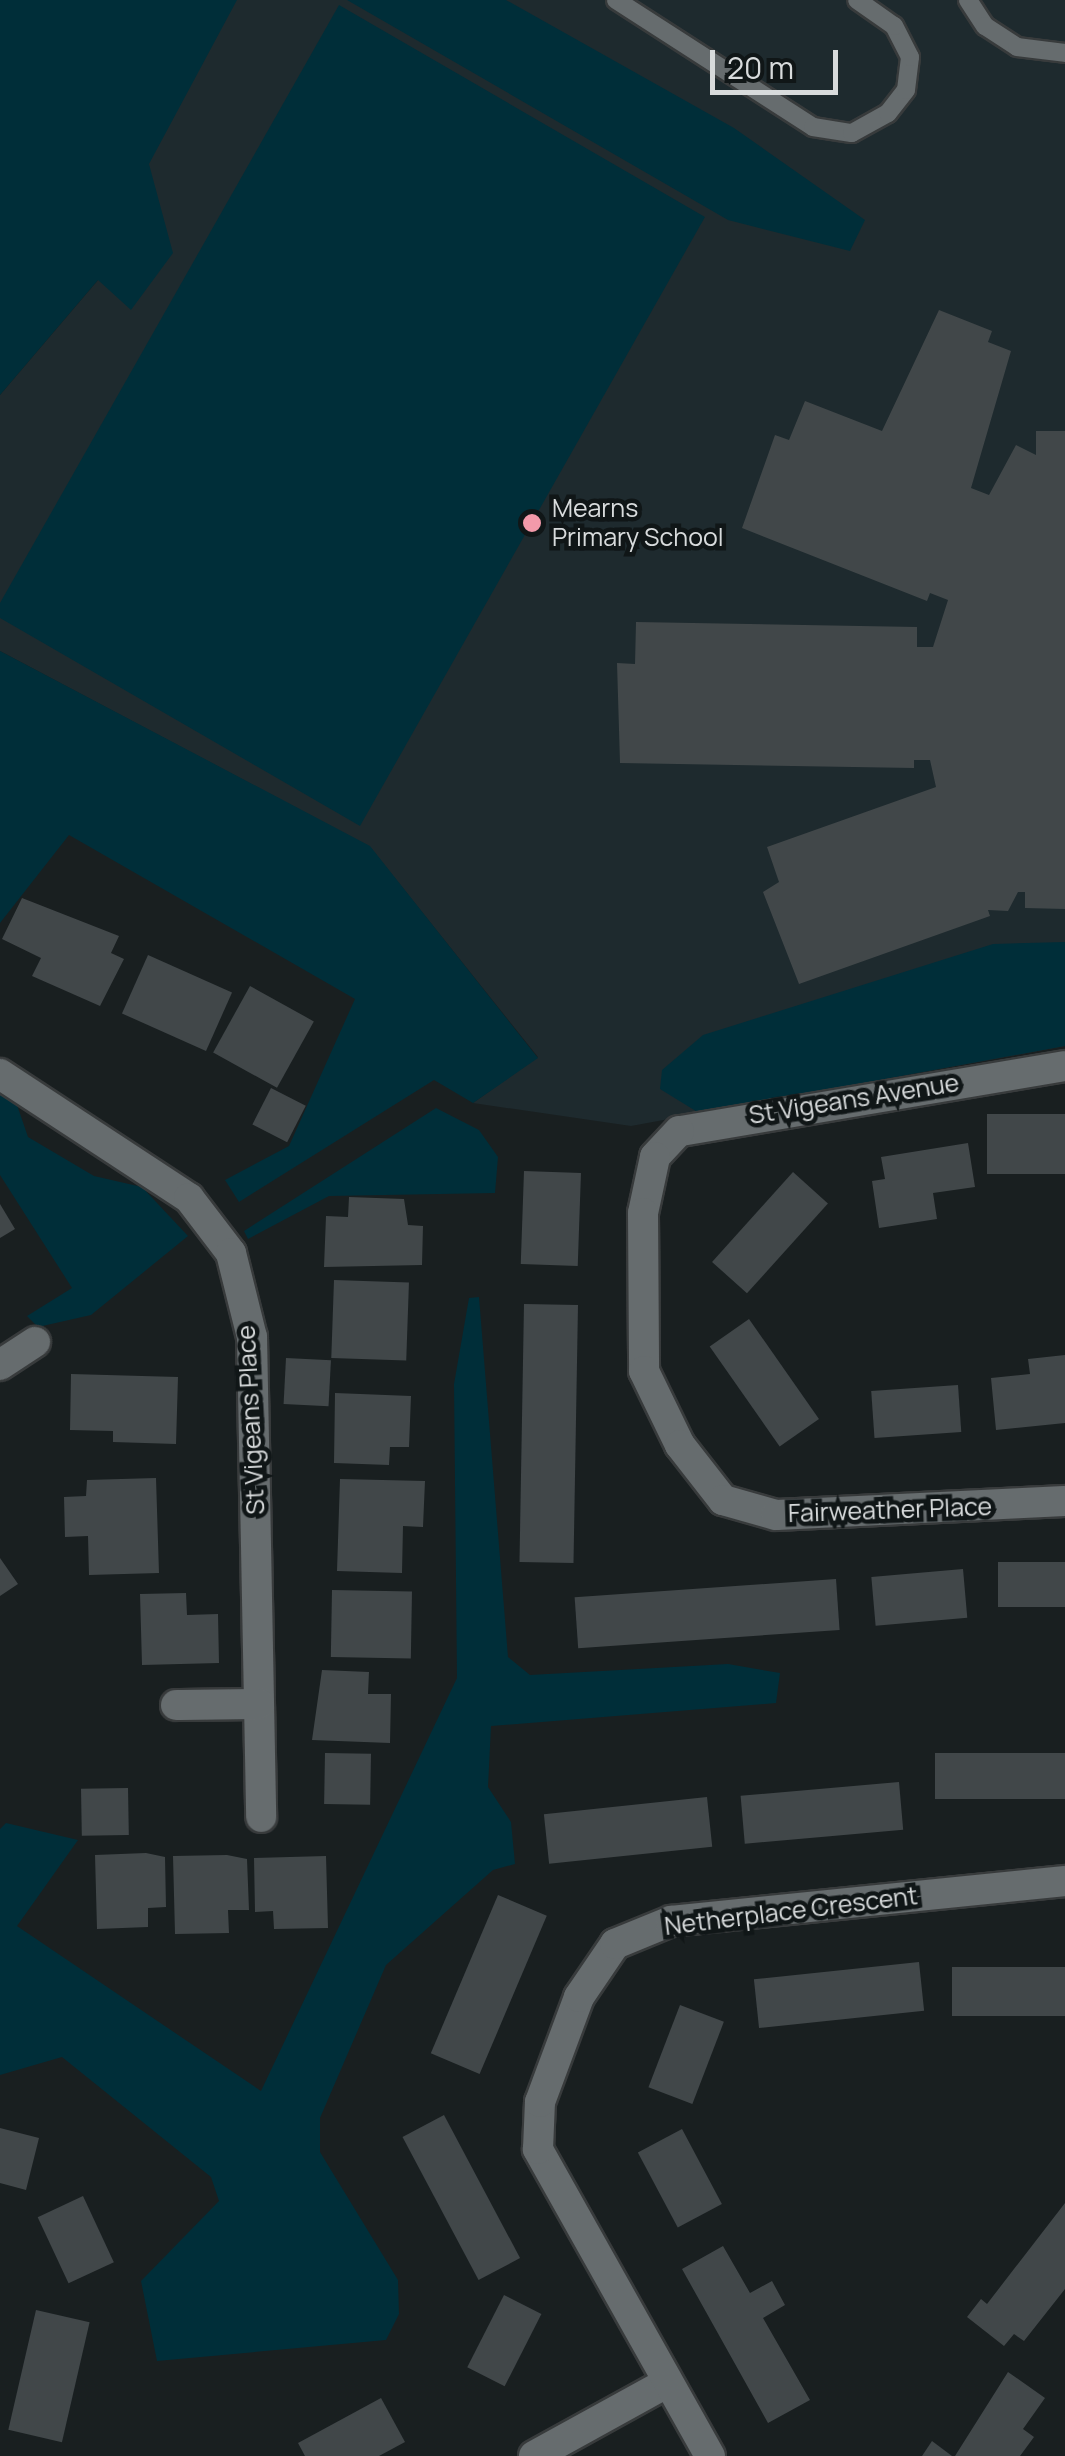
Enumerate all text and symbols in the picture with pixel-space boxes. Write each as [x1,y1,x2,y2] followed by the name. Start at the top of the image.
[715,30,842,92] scale bar
[727,47,794,88] text: 20 m
[552,494,724,553] place label: Mearns Primary School
[521,512,543,534] marker: Mearns Primary School
[747,1068,961,1130] street label: St Vigeans Avenue
[231,1324,271,1516] street label: St Vigeans Place
[787,1491,993,1529] street label: Fairweather Place
[663,1881,919,1941] street label: Netherplace Crescent

